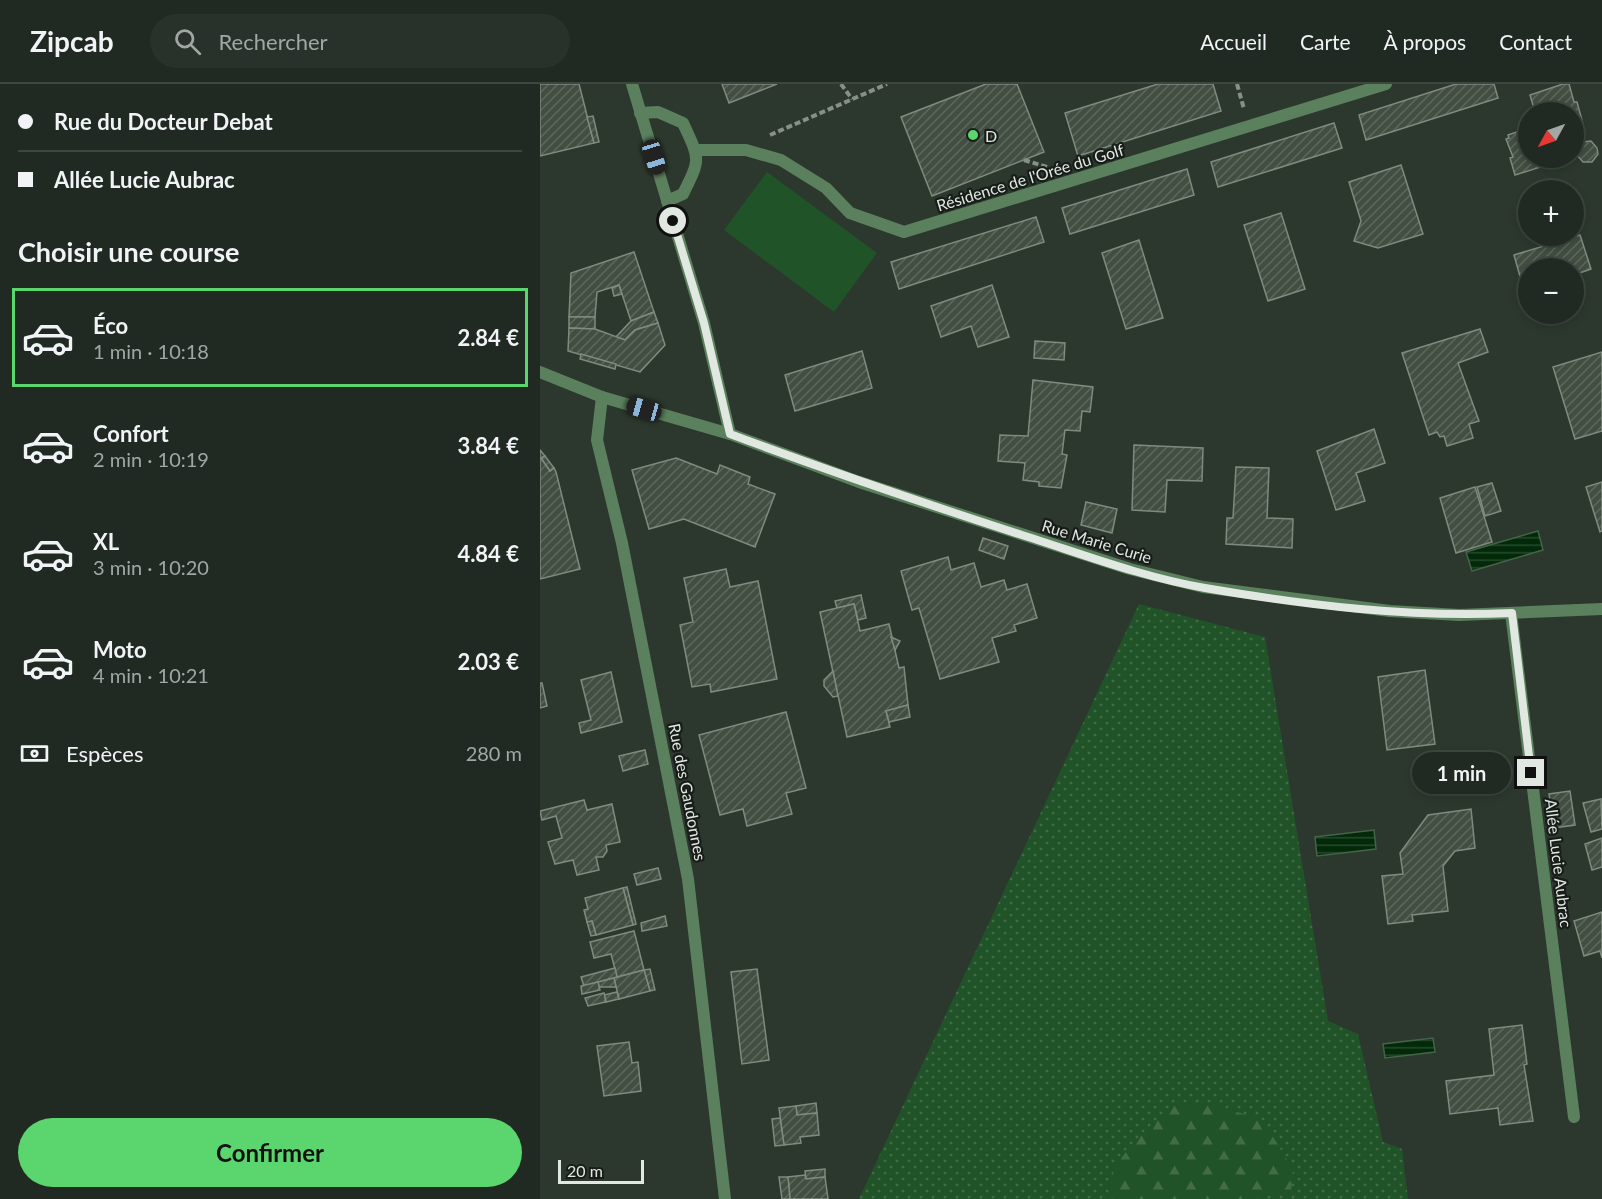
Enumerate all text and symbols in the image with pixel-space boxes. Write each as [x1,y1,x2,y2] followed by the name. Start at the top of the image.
[150,14,570,68] search box
[30,24,114,58] text: Zipcab
[171,25,204,58] icon: search
[219,28,328,55] text: Rechercher
[1200,29,1267,54] text: Accueil
[1300,29,1351,54] text: Carte
[1384,29,1466,54] text: À propos
[1499,29,1572,54] text: Contact
[1518,102,1584,168] north arrow
[1518,102,1584,324] map controls
[54,108,273,135] text: Rue du Docteur Debat
[985,126,997,145] place label: D
[966,128,980,142] marker: D
[640,137,668,177] car
[934,139,1126,215] street label: Résidence de l'Orée du Golf
[54,166,235,193] text: Allée Lucie Aubrac
[1518,180,1584,246] button: +
[659,207,686,234] route start
[18,235,240,268] text: Choisir une course
[1518,258,1584,324] button: −
[21,311,75,365] icon: car
[93,312,128,339] text: Éco
[457,324,519,351] text: 2.84 €
[93,339,209,363] text: 1 min · 10:18
[624,395,664,423] car
[21,419,75,473] icon: car
[93,420,169,447] text: Confort
[457,432,519,459] text: 3.84 €
[93,447,209,471] text: 2 min · 10:19
[1040,515,1154,567] street label: Rue Marie Curie
[21,527,75,581] icon: car
[93,528,119,555] text: XL
[457,540,519,567] text: 4.84 €
[93,555,209,579] text: 3 min · 10:20
[21,635,75,689] icon: car
[93,636,147,663] text: Moto
[457,648,519,675] text: 2.03 €
[93,663,209,687] text: 4 min · 10:21
[665,722,711,862] street label: Rue des Gaudonnes
[18,737,51,770] icon: cash
[66,740,143,767] text: Espèces
[466,741,522,765] text: 280 m
[1411,752,1510,794] callout: 1 min
[1517,759,1544,786] route end
[1437,761,1486,785] text: 1 min
[1542,798,1576,929] street label: Allée Lucie Aubrac
[18,1118,522,1187] button: Confirmer
[558,1157,644,1184] scale bar
[567,1161,603,1180] text: 20 m

